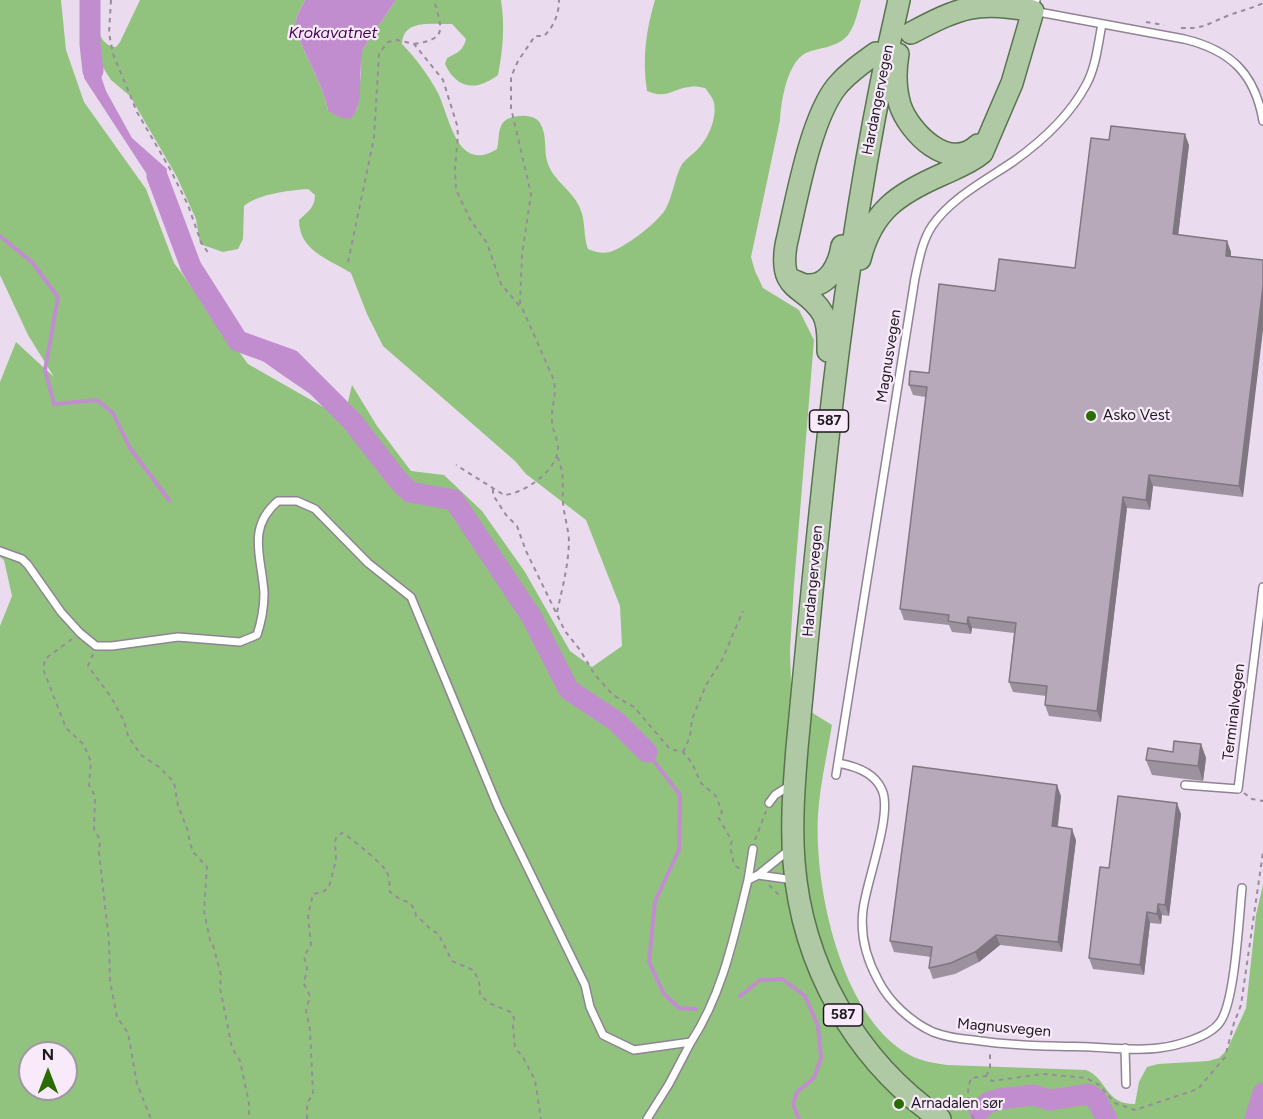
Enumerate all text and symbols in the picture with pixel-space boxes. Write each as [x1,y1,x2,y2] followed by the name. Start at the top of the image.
[288,23,378,43] water label: Krokavatnet
[858,43,898,157] street label: Hardangervegen
[873,308,905,404] street label: Magnusvegen
[1103,407,1170,425] place label: Asko Vest
[1084,409,1098,423] marker: Asko Vest
[810,410,848,432] road number: 587
[799,524,827,638] street label: Hardangervegen
[1219,663,1249,761] street label: Terminalvegen
[824,1004,862,1026] road number: 587
[956,1015,1052,1041] street label: Magnusvegen
[18,1041,78,1101] north arrow
[42,1045,54,1064] text: N
[911,1095,1003,1113] place label: Arnadalen sør
[892,1097,906,1111] marker: Arnadalen sør

